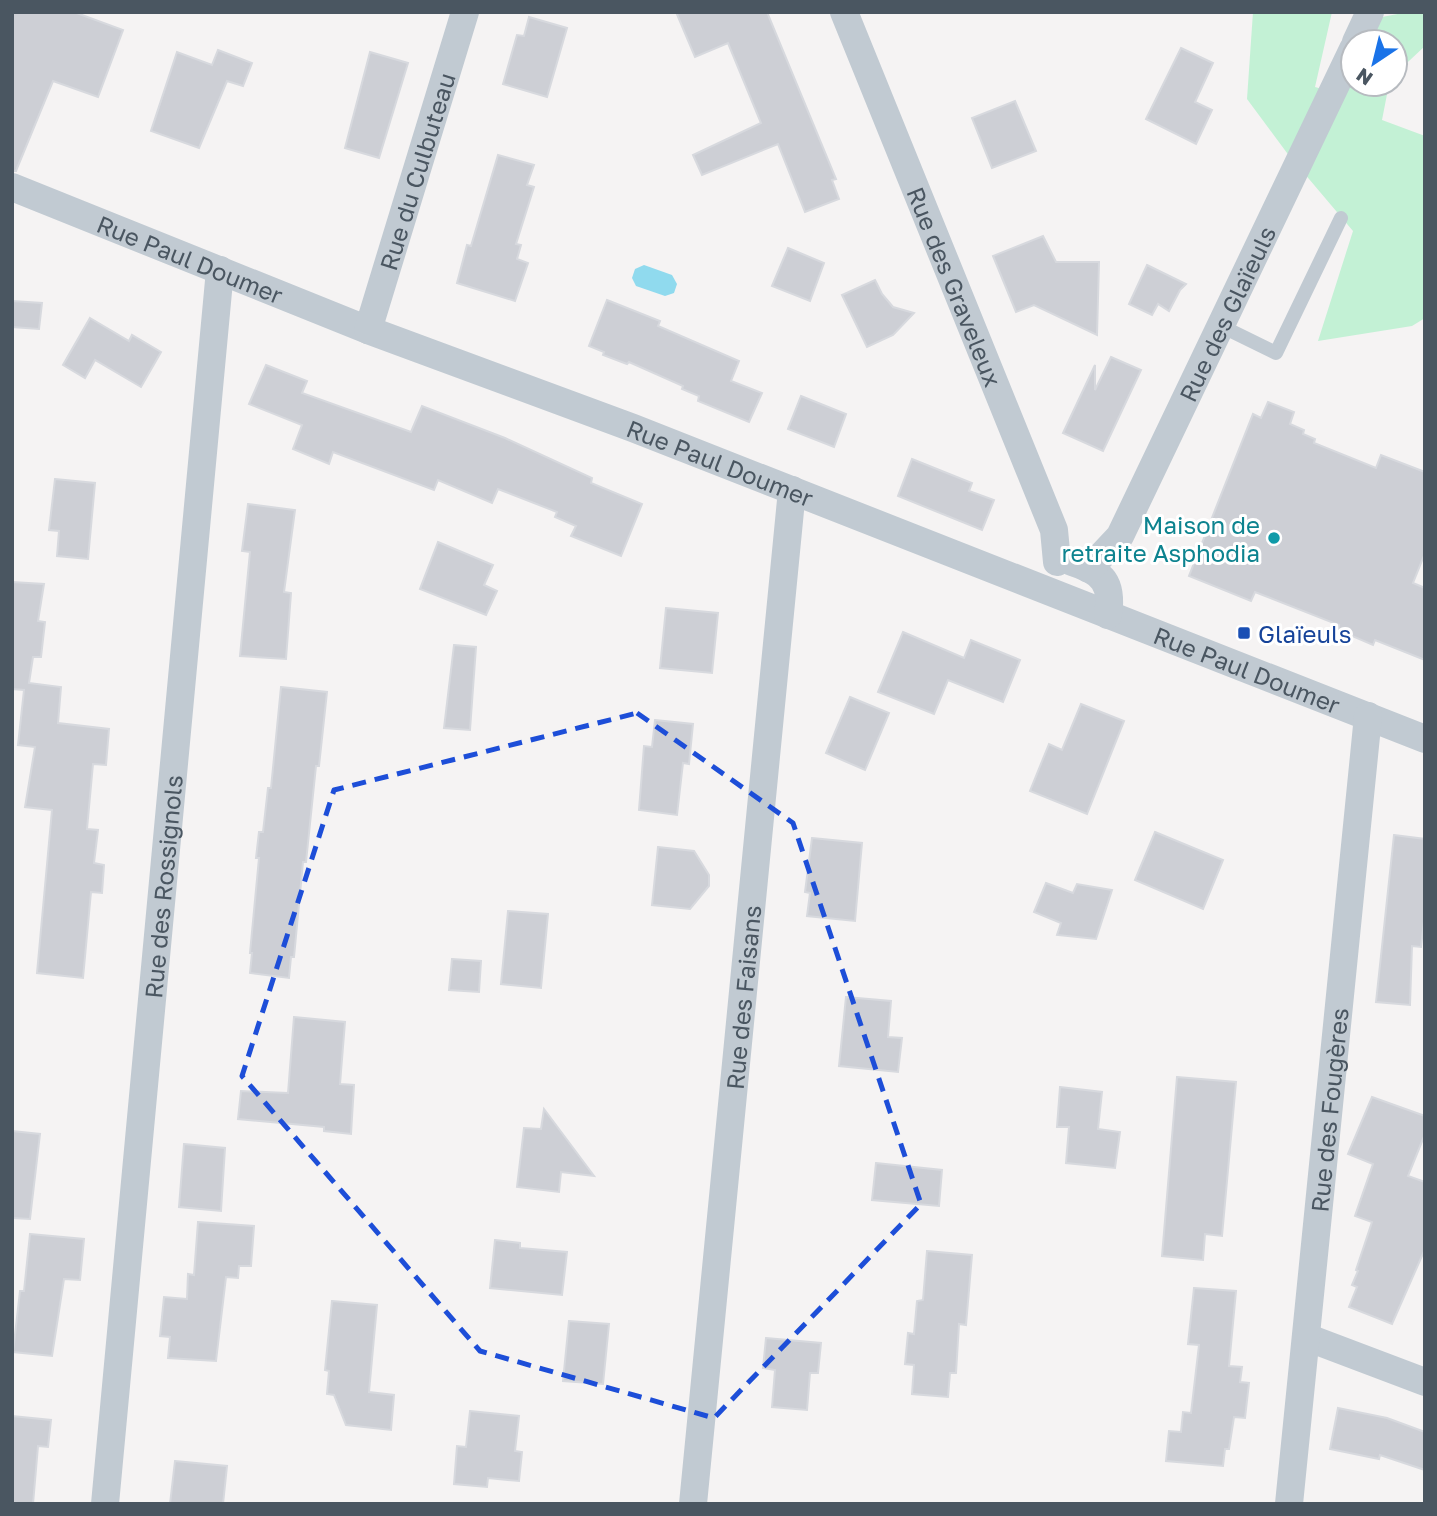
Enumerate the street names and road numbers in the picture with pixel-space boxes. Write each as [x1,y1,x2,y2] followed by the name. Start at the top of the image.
[373,69,460,274] street label: Rue du Culbuteau
[902,182,1009,390] street label: Rue des Graveleux
[93,208,287,309] street label: Rue Paul Doumer
[1172,221,1281,406] street label: Rue des Glaïeuls
[623,413,818,512] street label: Rue Paul Doumer
[1150,620,1345,719] street label: Rue Paul Doumer
[138,774,187,1000] street label: Rue des Rossignols
[719,904,766,1091] street label: Rue des Faisans
[1304,1006,1353,1213] street label: Rue des Fougères

